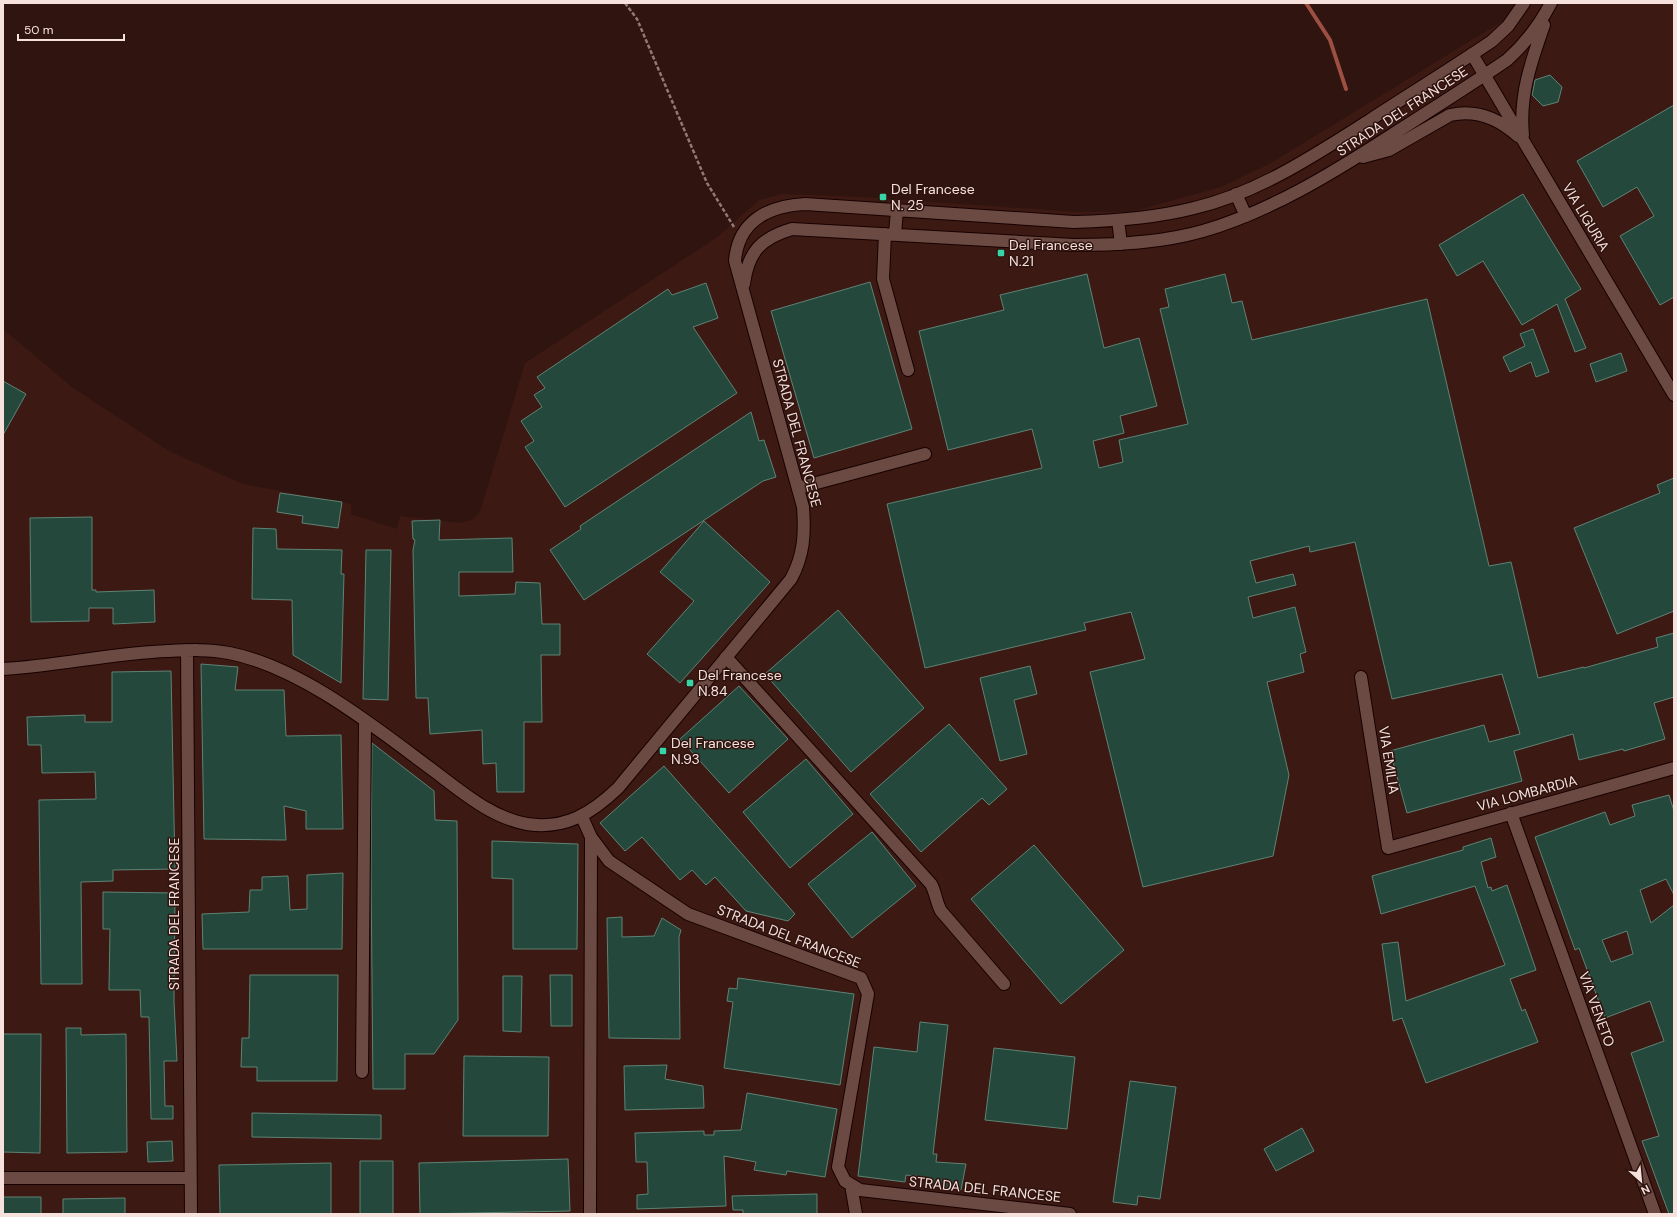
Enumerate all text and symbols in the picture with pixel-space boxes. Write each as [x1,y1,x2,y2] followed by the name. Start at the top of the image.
[18,16,124,42] scale bar
[24,22,53,38] text: 50 m
[1333,62,1471,160] street label: STRADA DEL FRANCESE
[1558,179,1614,255] street label: VIA LIGURIA
[891,180,975,214] place label: Del Francese N. 25
[878,192,888,202] marker: Del Francese N. 25
[1009,236,1093,270] place label: Del Francese N.21
[996,248,1006,258] marker: Del Francese N.21
[769,357,825,509] street label: STRADA DEL FRANCESE
[698,666,782,700] place label: Del Francese N.84
[685,678,695,688] marker: Del Francese N.84
[1375,725,1403,795] street label: VIA EMILIA
[671,734,755,768] place label: Del Francese N.93
[658,746,668,756] marker: Del Francese N.93
[1475,771,1579,815] street label: VIA LOMBARDIA
[165,838,183,990] street label: STRADA DEL FRANCESE
[714,900,864,972] street label: STRADA DEL FRANCESE
[1575,969,1619,1049] street label: VIA VENETO
[1621,1161,1661,1201] north arrow
[908,1172,1062,1206] street label: STRADA DEL FRANCESE
[1639,1182,1652,1198] text: N

